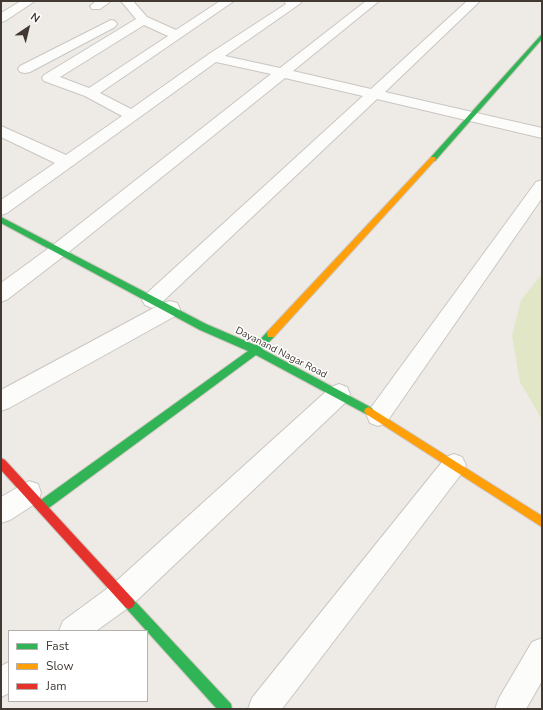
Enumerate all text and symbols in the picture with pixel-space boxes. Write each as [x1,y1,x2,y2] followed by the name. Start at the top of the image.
[8,8,48,48] north arrow
[27,9,43,26] text: N
[233,325,329,381] street label: Dayanand Nagar Road
[8,630,148,702] legend
[46,638,69,654] text: Fast
[46,658,74,674] text: Slow
[46,678,67,694] text: Jam

